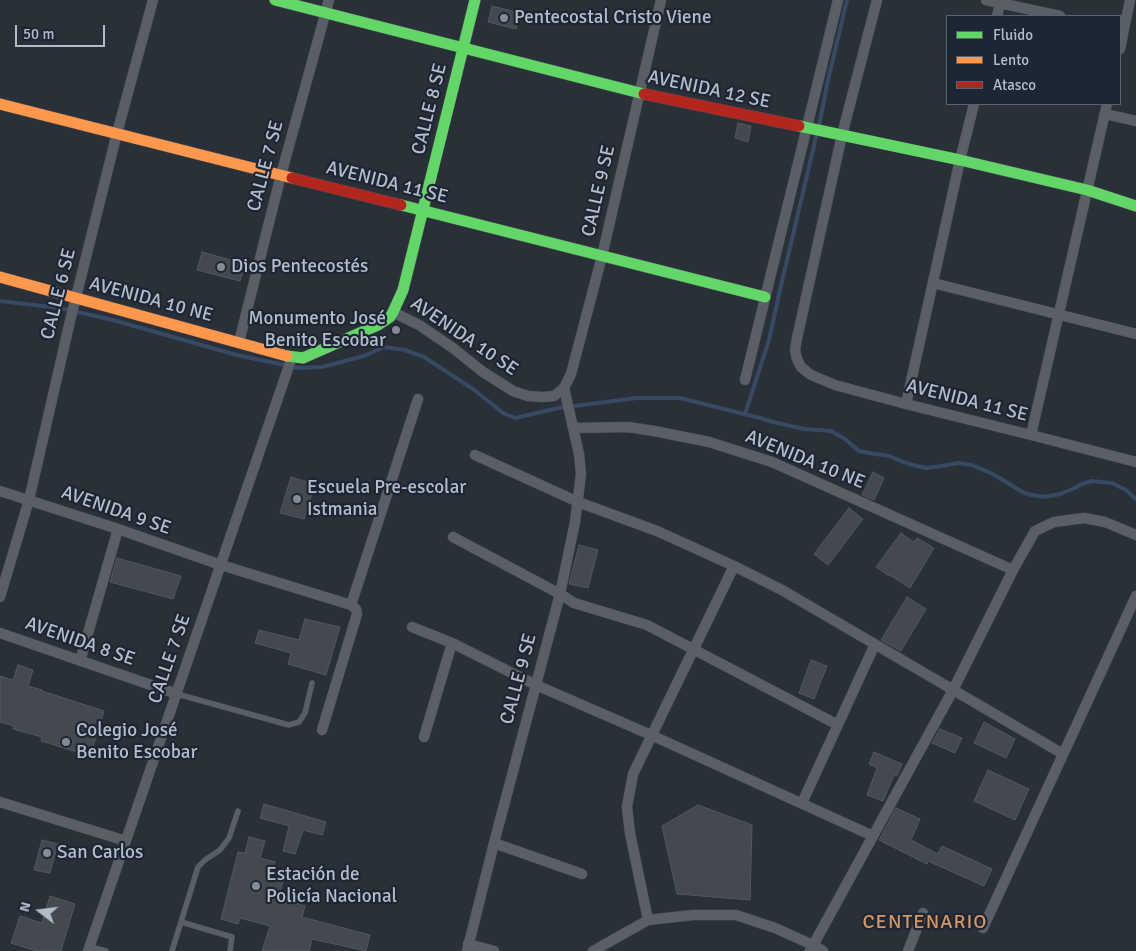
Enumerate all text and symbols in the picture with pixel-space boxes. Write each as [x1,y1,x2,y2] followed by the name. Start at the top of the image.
[514,7,711,29] place label: Pentecostal Cristo Viene
[498,12,510,24] marker: Pentecostal Cristo Viene
[18,15,108,47] scale bar
[946,15,1121,105] legend
[23,25,54,43] text: 50 m
[993,26,1033,44] text: Fluido
[993,51,1029,69] text: Lento
[408,61,452,157] street label: CALLE 8 SE
[646,66,772,114] street label: AVENIDA 12 SE
[993,76,1036,94] text: Atasco
[243,118,289,214] street label: CALLE 7 SE
[577,143,621,239] street label: CALLE 9 SE
[324,157,450,209] street label: AVENIDA 11 SE
[37,246,81,342] street label: CALLE 6 SE
[231,256,368,278] place label: Dios Pentecostés
[215,261,227,273] marker: Dios Pentecostés
[87,273,215,327] street label: AVENIDA 10 NE
[406,293,522,381] street label: AVENIDA 10 SE
[248,308,386,352] place label: Monumento José Benito Escobar
[390,324,402,336] marker: Monumento José Benito Escobar
[904,375,1030,427] street label: AVENIDA 11 SE
[742,426,868,494] street label: AVENIDA 10 NE
[307,477,466,521] place label: Escuela Pre-escolar Istmania
[58,482,174,540] street label: AVENIDA 9 SE
[291,493,303,505] marker: Escuela Pre-escolar Istmania
[144,611,196,707] street label: CALLE 7 SE
[22,613,138,671] street label: AVENIDA 8 SE
[496,631,542,727] street label: CALLE 9 SE
[76,720,197,764] place label: Colegio José Benito Escobar
[60,736,72,748] marker: Colegio José Benito Escobar
[57,842,143,864] place label: San Carlos
[41,847,53,859] marker: San Carlos
[266,864,397,908] place label: Estación de Policía Nacional
[250,880,262,892] marker: Estación de Policía Nacional
[15,886,65,936] north arrow
[16,900,35,914] text: N
[861,911,989,935] district label: CENTENARIO

